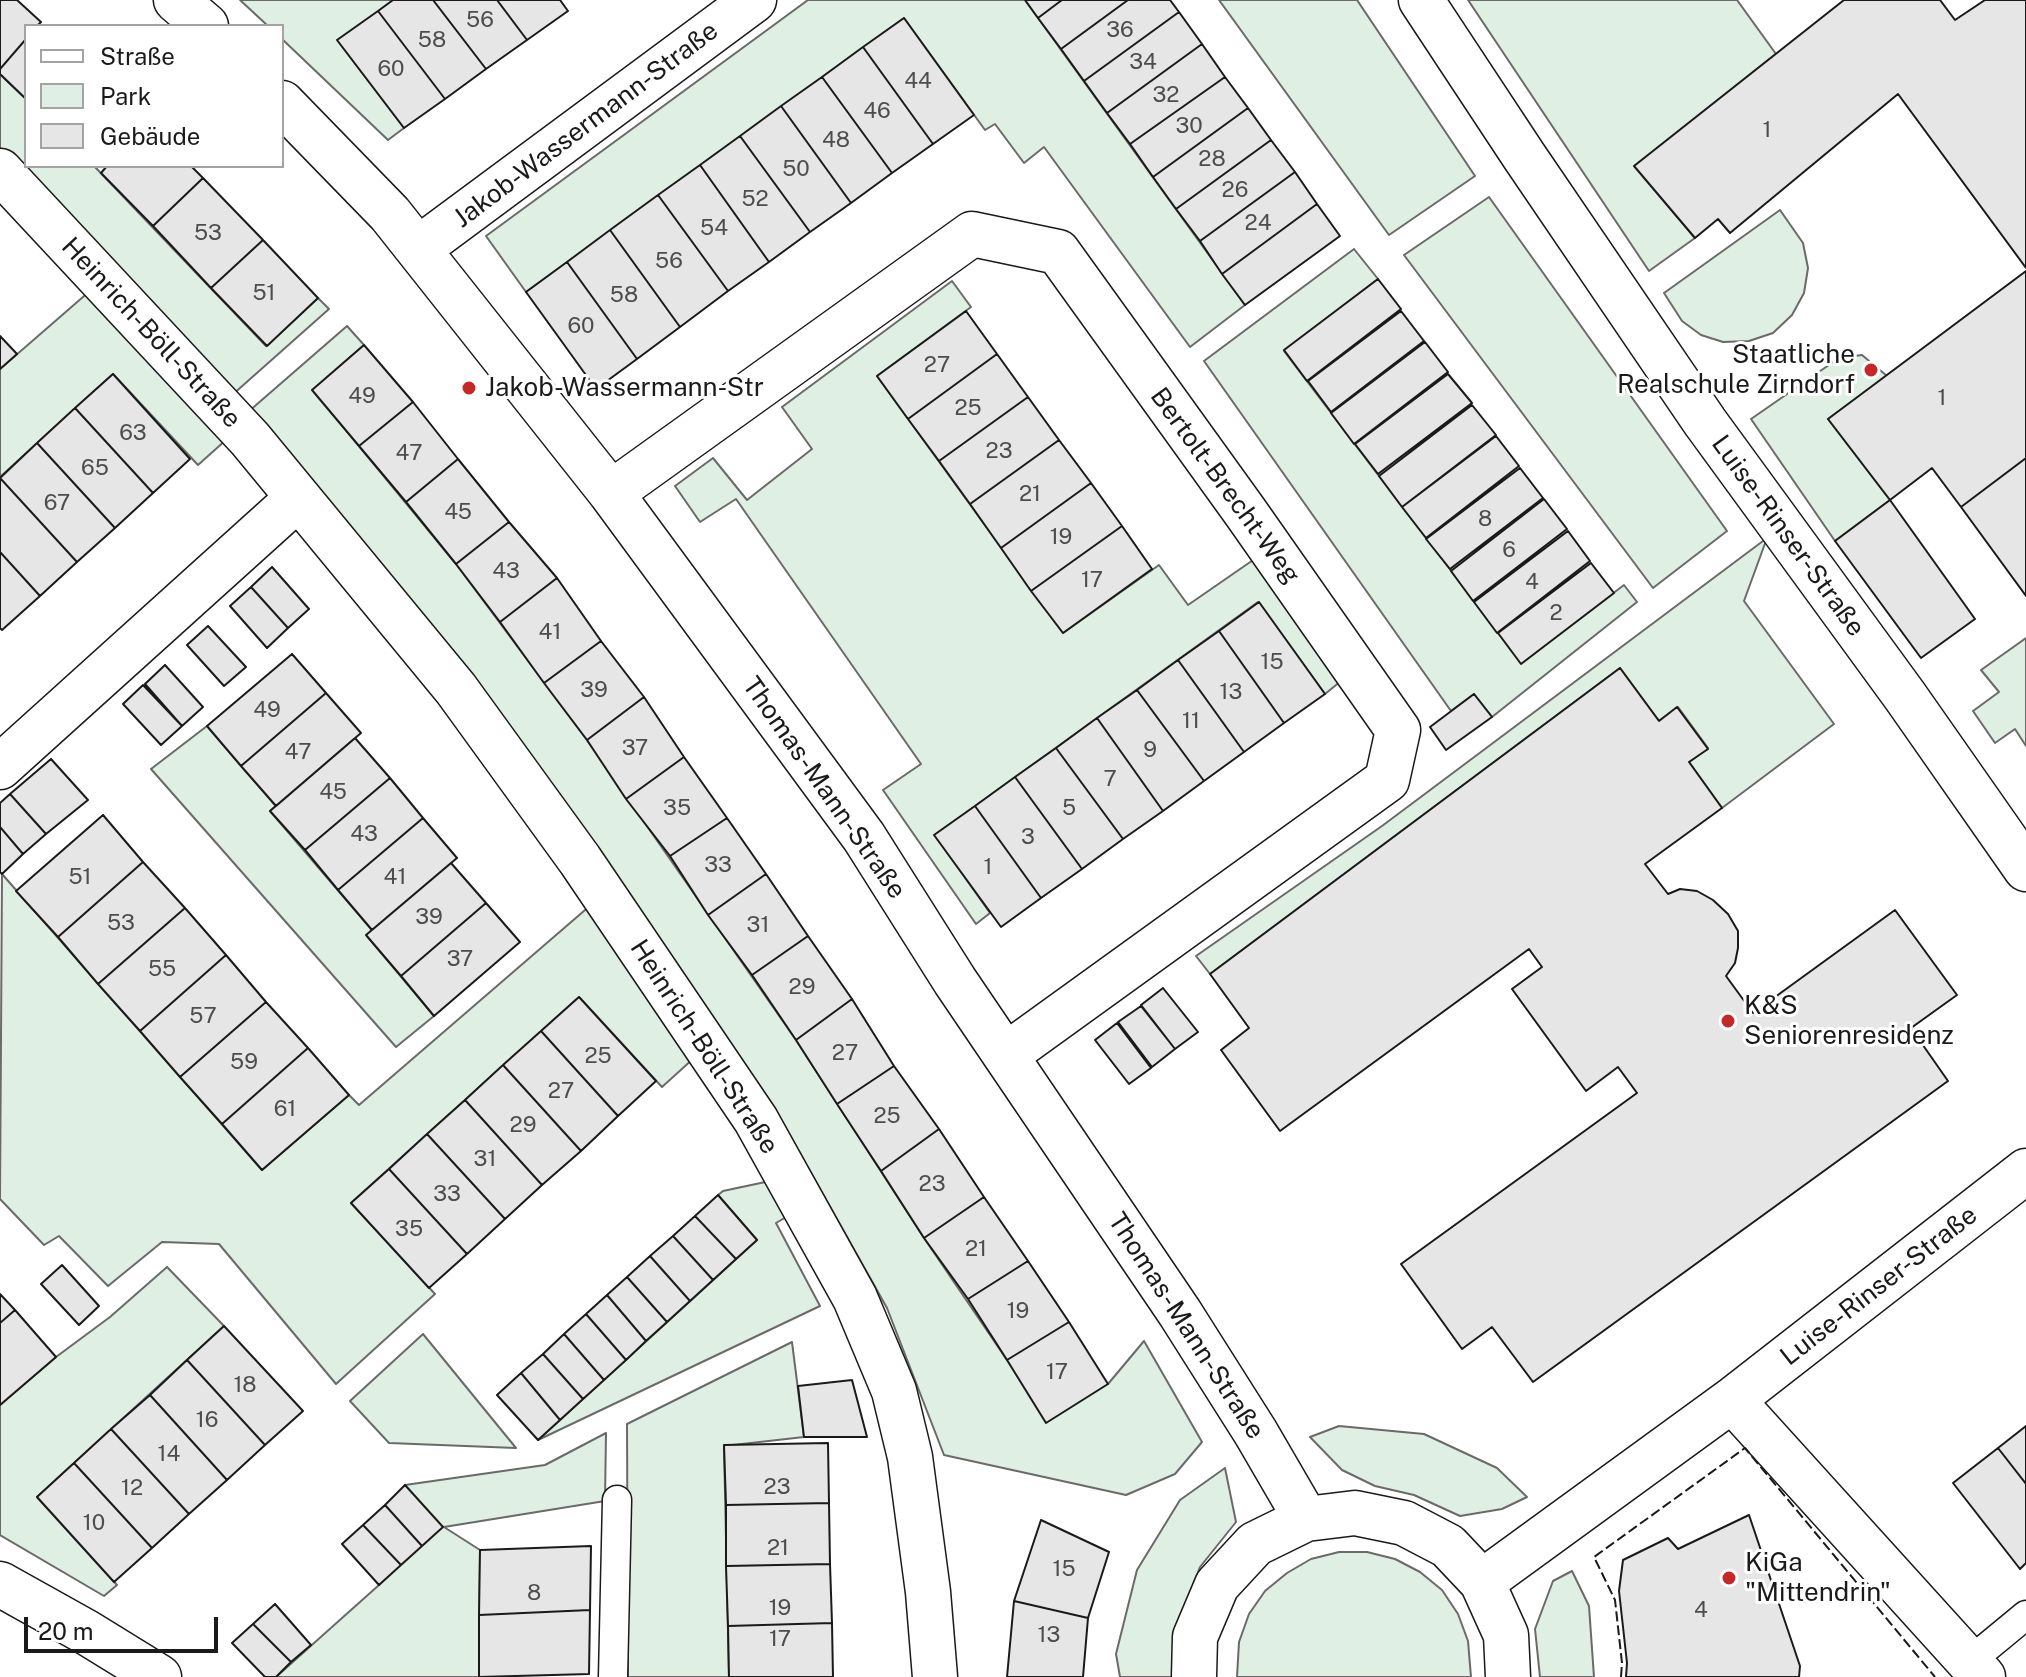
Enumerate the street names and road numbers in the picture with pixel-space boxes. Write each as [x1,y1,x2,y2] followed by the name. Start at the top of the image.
[448,15,724,235] street label: Jakob-Wassermann-Straße
[55,231,247,435] street label: Heinrich-Böll-Straße
[1143,382,1307,590] street label: Bertolt-Brecht-Weg
[1705,429,1871,643] street label: Luise-Rinser-Straße
[736,671,912,905] street label: Thomas-Mann-Straße
[623,934,785,1160] street label: Heinrich-Böll-Straße
[1775,1200,1983,1372] street label: Luise-Rinser-Straße
[1101,1207,1271,1445] street label: Thomas-Mann-Straße

